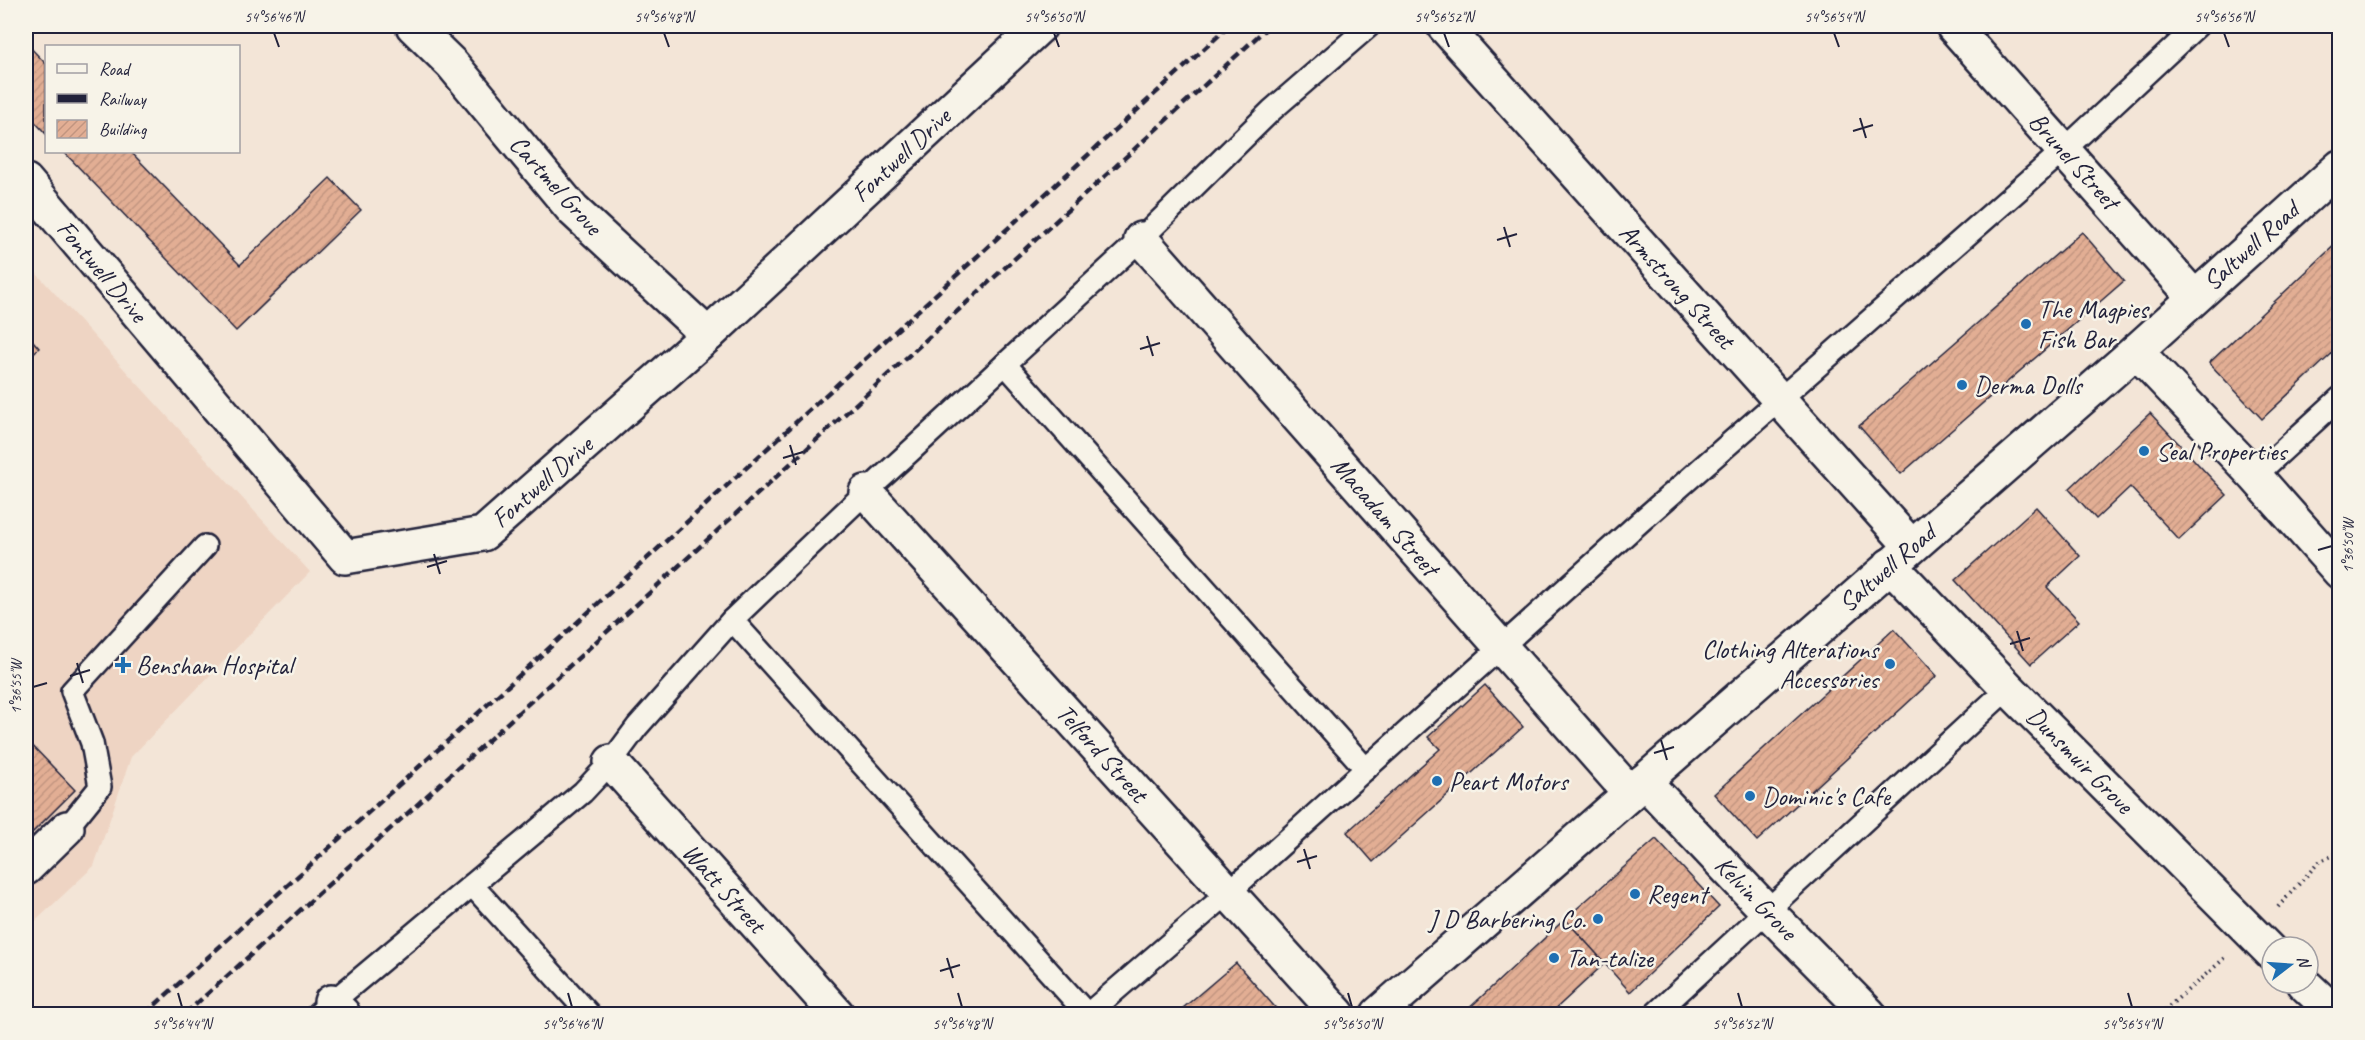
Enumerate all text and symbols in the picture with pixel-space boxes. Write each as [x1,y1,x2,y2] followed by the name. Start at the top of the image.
[244,8,307,27] text: 54°56'46"N
[634,8,697,27] text: 54°56'48"N
[1024,8,1087,27] text: 54°56'50"N
[1414,8,1477,27] text: 54°56'52"N
[1804,8,1867,27] text: 54°56'54"N
[2194,8,2257,27] text: 54°56'56"N
[45,45,240,153] legend
[99,58,132,80] text: Road
[99,88,147,110] text: Railway
[844,99,959,209] street label: Fontwell Drive
[2022,105,2129,219] street label: Brunel Street
[99,118,148,140] text: Building
[502,128,611,244] street label: Cartmel Grove
[2196,192,2309,298] street label: Saltwell Road
[49,213,156,331] street label: Fontwell Drive
[1612,216,1744,357] street label: Armstrong Street
[2038,293,2150,356] place label: The Magpies Fish Bar
[2019,317,2033,331] marker: The Magpies Fish Bar
[1974,369,2084,402] place label: Derma Dolls
[1955,378,1969,392] marker: Derma Dolls
[484,427,602,535] street label: Fontwell Drive
[2156,435,2289,468] place label: Seal Properties
[2137,444,2151,458] marker: Seal Properties
[1324,449,1448,585] street label: Macadam Street
[1832,514,1945,619] street label: Saltwell Road
[2339,516,2358,573] text: 1°36'50"W
[1702,633,1880,696] place label: Clothing Alterations Accessories
[136,649,297,682] place label: Bensham Hospital
[114,656,132,674] marker: Bensham Hospital
[7,657,26,714] text: 1°36'55"W
[1883,657,1897,671] marker: Clothing Alterations Accessories
[1049,697,1156,811] street label: Telford Street
[2019,699,2142,822] street label: Dunsmuir Grove
[1449,765,1570,798] place label: Peart Motors
[1430,774,1444,788] marker: Peart Motors
[1762,780,1892,813] place label: Dominic's Cafe
[1743,789,1757,803] marker: Dominic's Cafe
[675,836,775,942] street label: Watt Street
[1708,849,1806,949] street label: Kelvin Grove
[1647,878,1711,911] place label: Regent
[1628,887,1642,901] marker: Regent
[1427,903,1587,936] place label: J D Barbering Co.
[1591,912,1605,926] marker: J D Barbering Co.
[2260,935,2320,995] north arrow
[1566,942,1655,975] place label: Tan-talize
[1547,951,1561,965] marker: Tan-talize
[2292,953,2315,972] text: N
[152,1015,215,1034] text: 54°56'44"N
[542,1015,605,1034] text: 54°56'46"N
[932,1015,995,1034] text: 54°56'48"N
[1322,1015,1385,1034] text: 54°56'50"N
[1712,1015,1775,1034] text: 54°56'52"N
[2102,1015,2165,1034] text: 54°56'54"N

